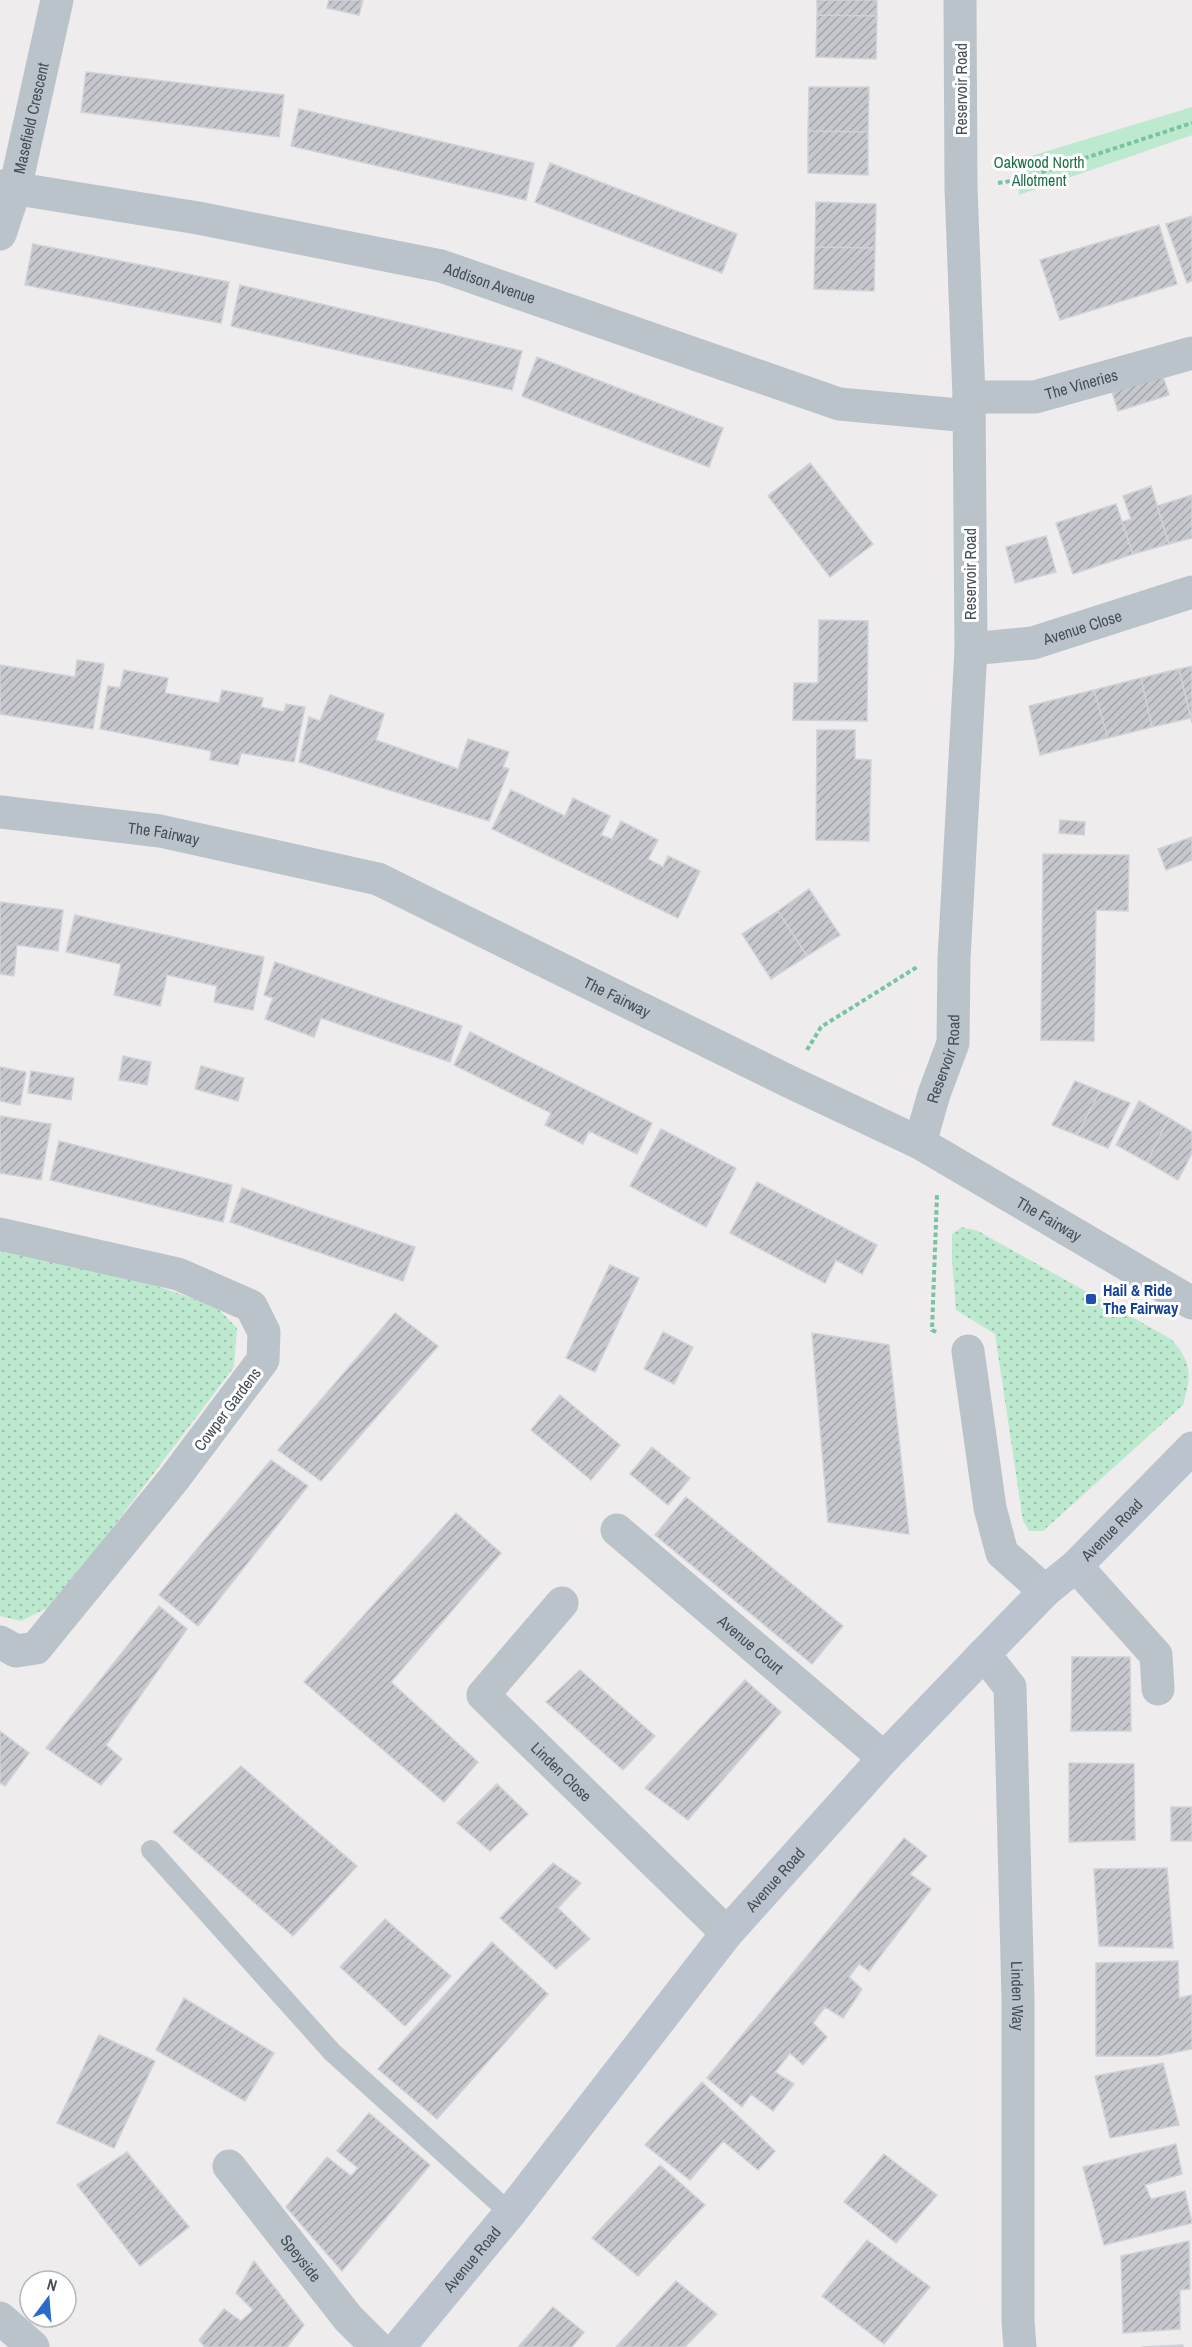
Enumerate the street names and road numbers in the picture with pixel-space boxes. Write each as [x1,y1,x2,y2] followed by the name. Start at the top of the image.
[950,43,972,135] street label: Reservoir Road
[8,60,54,176] street label: Masefield Crescent
[440,257,539,309] street label: Addison Avenue
[1042,363,1120,405] street label: The Vineries
[959,528,981,620] street label: Reservoir Road
[1039,604,1124,650] street label: Avenue Close
[127,816,202,850] street label: The Fairway
[580,971,655,1023] street label: The Fairway
[921,1014,964,1106] street label: Reservoir Road
[1012,1191,1086,1247] street label: The Fairway
[188,1363,266,1455] street label: Cowper Gardens
[1075,1494,1147,1566] street label: Avenue Road
[713,1609,789,1679] street label: Avenue Court
[526,1737,597,1807] street label: Linden Close
[740,1843,810,1917] street label: Avenue Road
[1006,1961,1029,2031] street label: Linden Way
[437,2222,505,2298] street label: Avenue Road
[276,2230,327,2286] street label: Speyside

